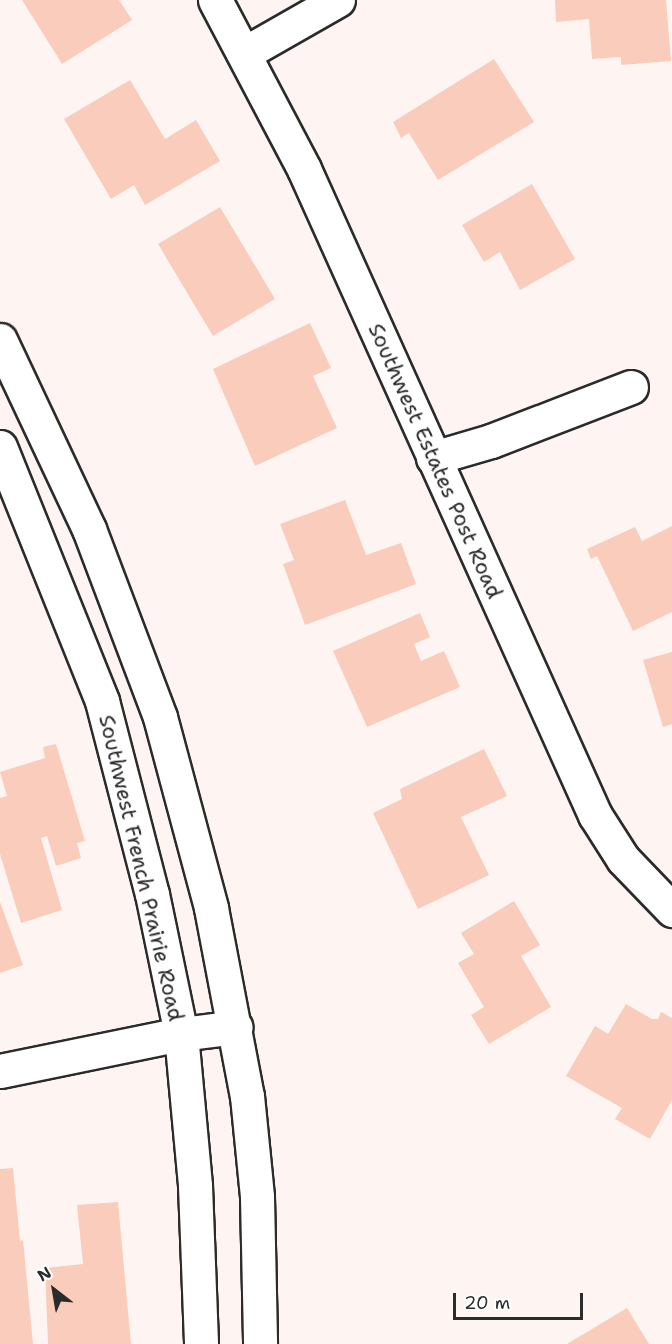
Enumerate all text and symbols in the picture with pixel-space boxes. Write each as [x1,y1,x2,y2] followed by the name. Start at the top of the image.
[363,320,507,602] street label: Southwest Estates Post Road
[93,712,189,1024] street label: Southwest French Prairie Road
[24,1260,84,1320] north arrow
[34,1262,55,1286] text: N
[456,1281,586,1319] scale bar
[464,1291,510,1315] text: 20 m

